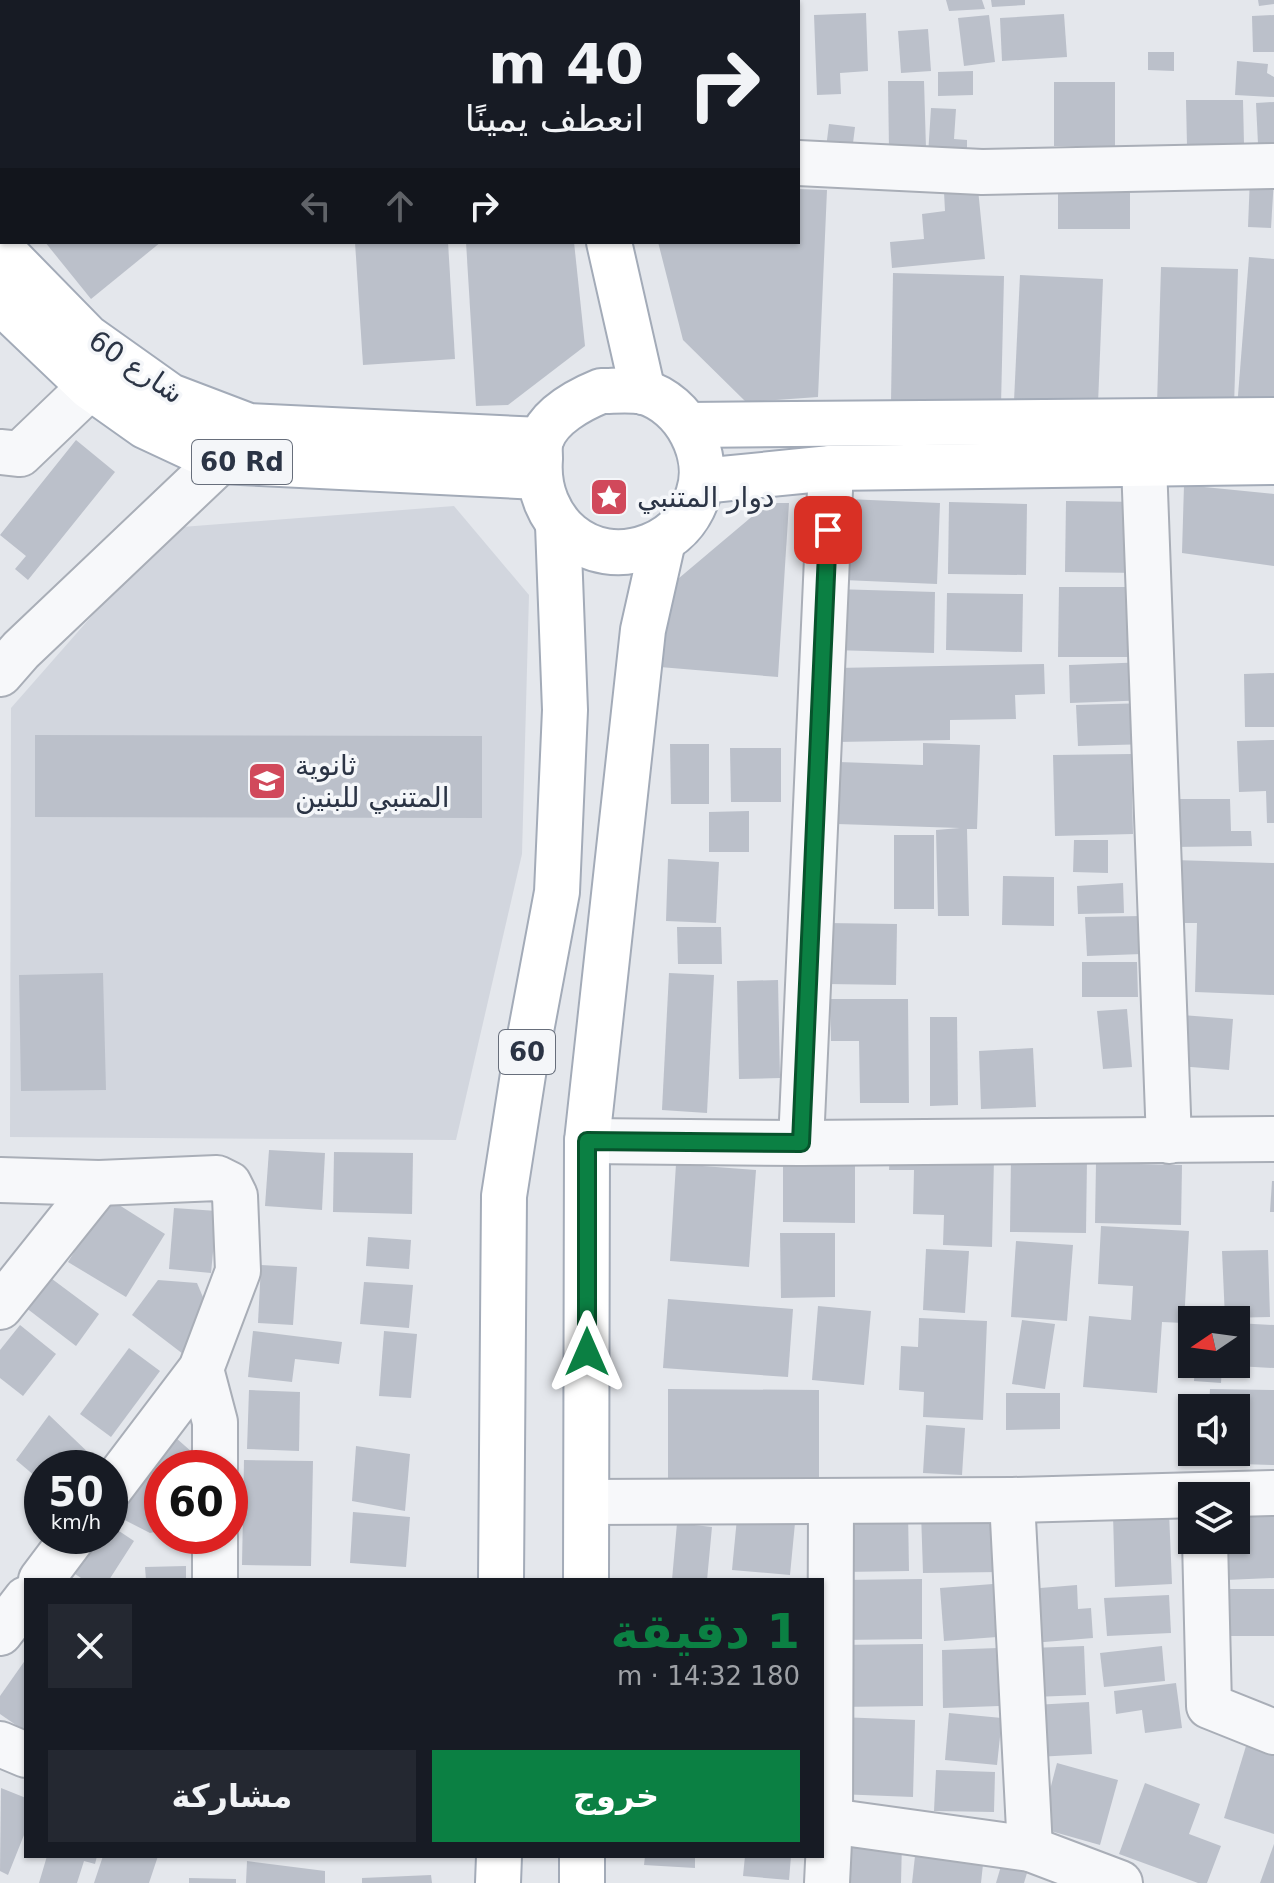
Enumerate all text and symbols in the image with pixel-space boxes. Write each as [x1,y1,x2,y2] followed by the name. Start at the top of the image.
[488,31,644,96] text: 40 m
[672,32,776,136] icon: right
[465,98,644,139] text: انعطف يمينًا
[294,184,338,228] icon: left
[378,184,422,228] icon: ahead
[462,184,506,228] icon: right
[83,323,189,411] street label: شارع 60
[192,440,292,484] road number: 60 Rd
[588,476,630,518] place icon: دوار المتنبي
[637,481,774,514] place label: دوار المتنبي
[794,496,862,564] pin
[806,508,850,552] icon: arrive
[295,749,450,814] place label: ثانوية المتنبي للبنين
[246,760,288,802] school or university icon: ثانوية المتنبي للبنين
[499,1030,555,1074] road number: 60
[1178,1306,1250,1378] north arrow
[1178,1306,1250,1554] map controls
[545,1310,629,1394] position arrow
[1178,1394,1250,1466] button: sound
[144,1450,248,1554] speed limit sign: 60
[48,1469,104,1515] text: 50
[1178,1482,1250,1554] button: layers
[51,1510,101,1534] text: km/h
[611,1603,800,1659] text: 1 دقيقة
[48,1604,132,1688] button: close
[617,1661,800,1691] text: 180 m · 14:32
[48,1750,416,1842] button: مشاركة
[432,1750,800,1842] button: خروج

